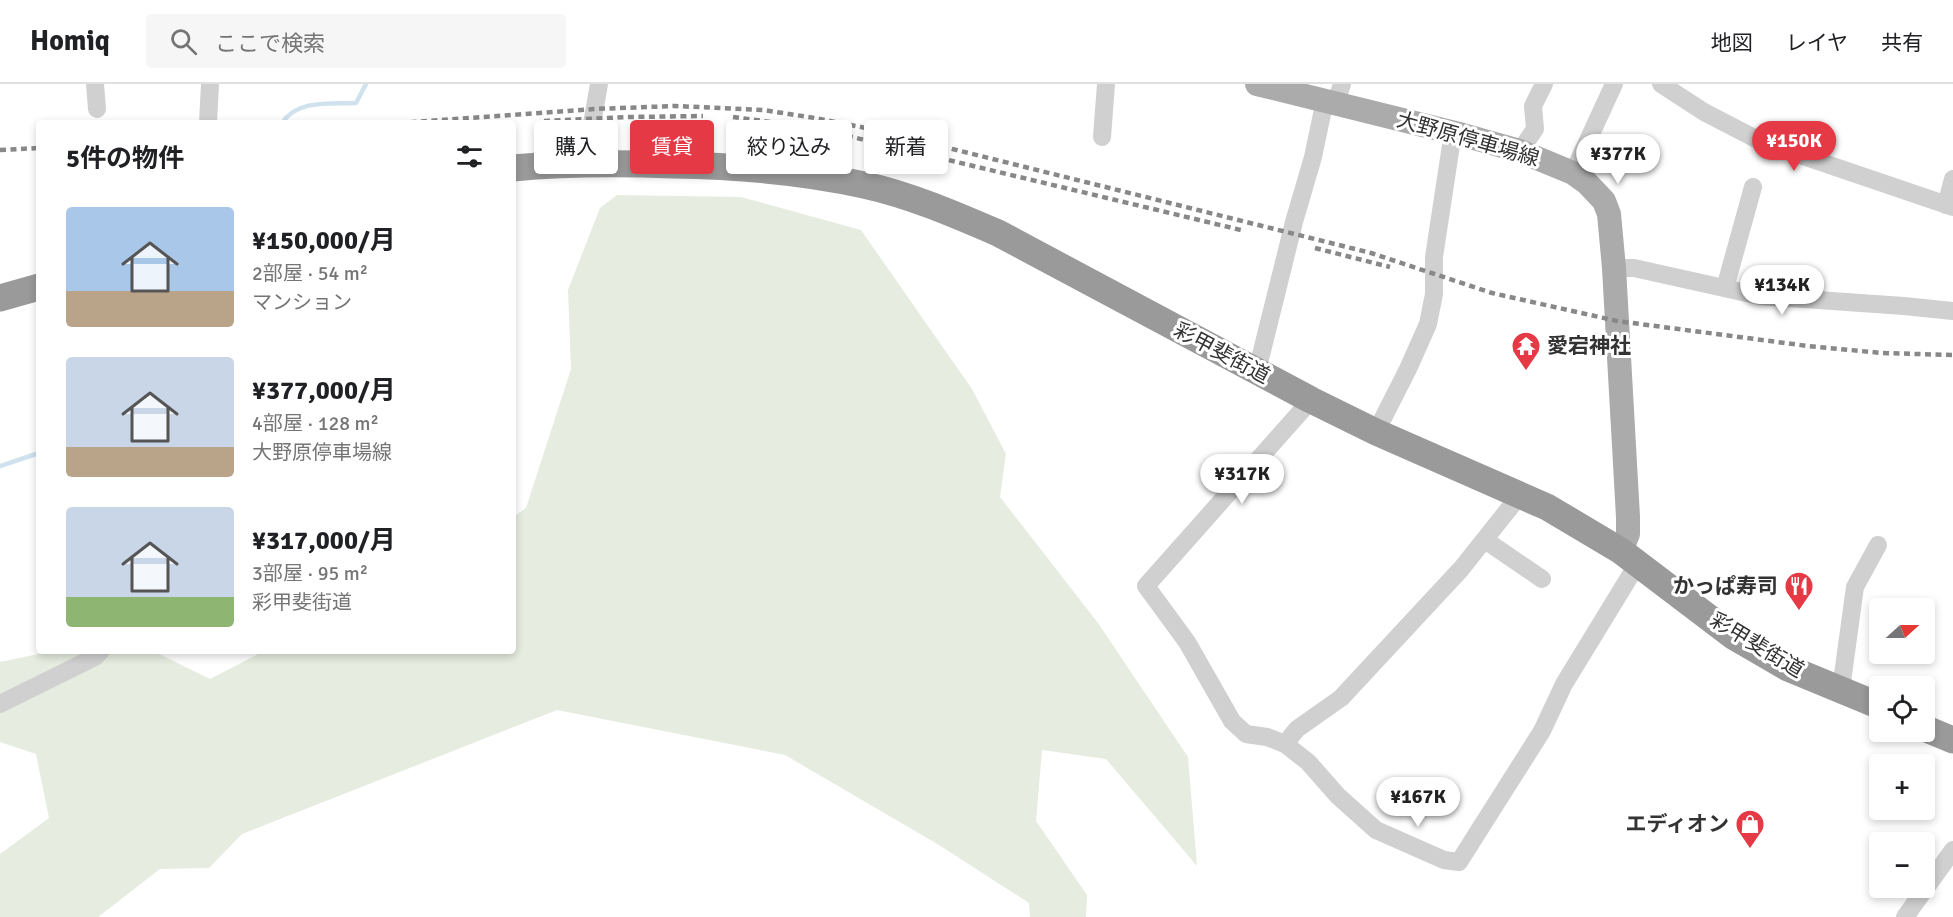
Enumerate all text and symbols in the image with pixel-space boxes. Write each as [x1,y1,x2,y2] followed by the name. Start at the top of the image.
[146,14,566,68] search box
[30,24,110,58] text: Homiq
[167,25,200,58] icon: search
[215,30,325,57] text: ここで検索
[1711,30,1753,56] text: 地図
[1786,30,1848,56] text: レイヤ
[1881,30,1923,56] text: 共有
[1394,106,1542,172] street label: 大野原停車場線
[534,120,618,174] chip: 購入
[630,120,714,174] chip: 賃貸
[726,120,852,174] chip: 絞り込み
[864,120,948,174] chip: 新着
[1752,121,1836,172] pin: ¥150K
[1766,128,1822,153] text: ¥150K
[1576,134,1660,185] pin: ¥377K
[453,140,486,173] icon: filters
[1590,141,1646,166] text: ¥377K
[66,143,184,175] text: 5件の物件
[252,225,396,257] text: ¥150,000/月
[114,231,186,303] icon: home
[252,261,368,286] text: 2部屋 · 54 m²
[1740,265,1824,316] pin: ¥134K
[1754,272,1810,297] text: ¥134K
[252,290,352,315] text: マンション
[1170,317,1274,389] street label: 彩甲斐街道
[1510,330,1542,372] temple icon: 愛宕神社
[1547,333,1631,359] place label: 愛宕神社
[252,375,396,407] text: ¥377,000/月
[114,381,186,453] icon: home
[252,411,379,436] text: 4部屋 · 128 m²
[252,440,392,465] text: 大野原停車場線
[1200,454,1284,505] pin: ¥317K
[1214,461,1270,486] text: ¥317K
[252,525,396,557] text: ¥317,000/月
[114,531,186,603] icon: home
[252,561,368,586] text: 3部屋 · 95 m²
[1783,570,1815,612] restaurant icon: かっぱ寿司
[1673,573,1778,599] place label: かっぱ寿司
[252,590,352,615] text: 彩甲斐街道
[1869,598,1935,664] north arrow
[1869,598,1935,898] map controls
[1705,607,1809,683] street label: 彩甲斐街道
[1869,676,1935,742] button: locate
[1869,754,1935,820] button: +
[1376,777,1460,828] pin: ¥167K
[1390,784,1446,809] text: ¥167K
[1734,808,1766,850] shop icon: エディオン
[1625,811,1729,837] place label: エディオン
[1869,832,1935,898] button: −

